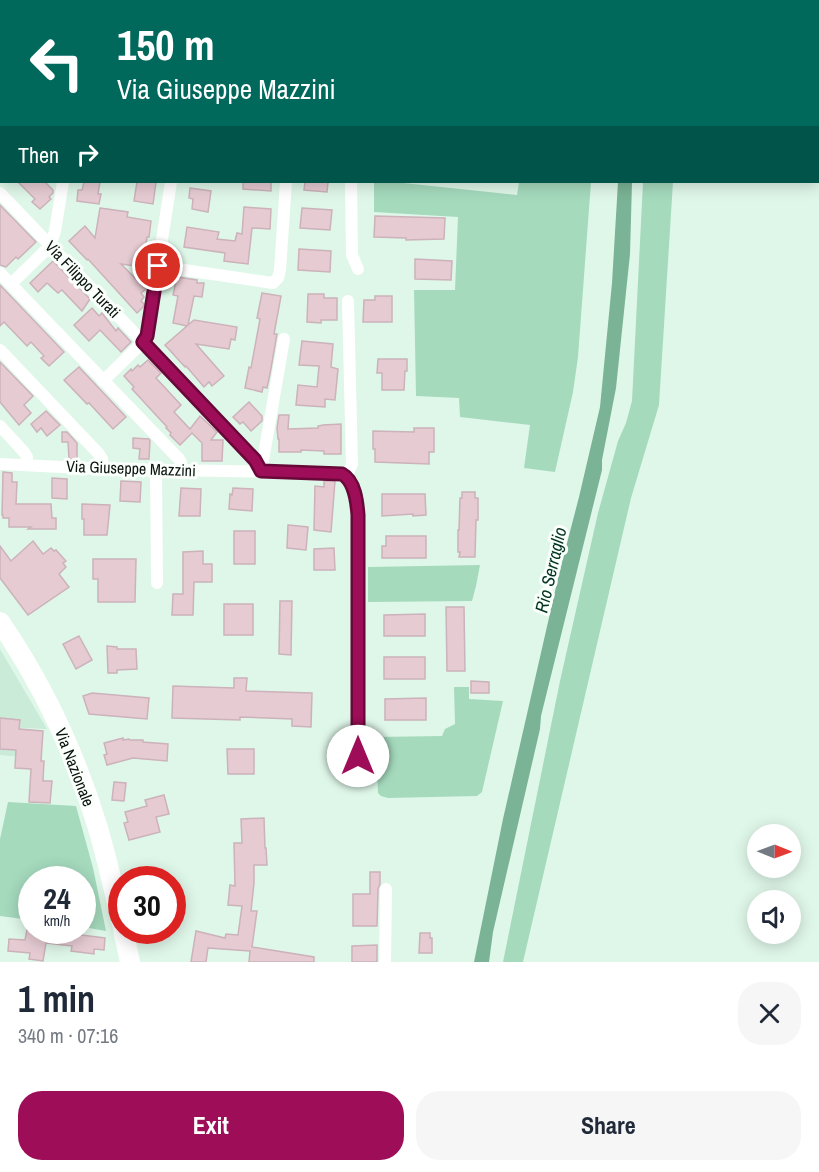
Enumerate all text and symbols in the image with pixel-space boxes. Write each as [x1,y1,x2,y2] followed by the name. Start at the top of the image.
[117,17,215,73] text: 150 m
[18,24,96,102] icon: left
[117,71,336,107] text: Via Giuseppe Mazzini
[71,138,104,171] icon: right
[18,140,59,170] text: Then
[40,235,126,323] street label: Via Filippo Turati
[132,240,183,291] pin
[141,249,174,282] icon: arrive
[66,455,196,481] street label: Via Giuseppe Mazzini
[529,525,572,615] water label: Rio Serraglio
[326,724,390,788] position arrow
[50,725,100,809] street label: Via Nazionale
[747,824,801,878] north arrow
[747,824,801,944] map controls
[108,866,186,944] speed limit sign: 30
[43,878,71,918] text: 24
[747,890,801,944] button: sound
[44,910,70,931] text: km/h
[18,975,95,1023] text: 1 min
[738,982,801,1045] button: close
[18,1022,118,1049] text: 340 m · 07:16
[18,1091,404,1160] button: Exit
[416,1091,801,1160] button: Share

